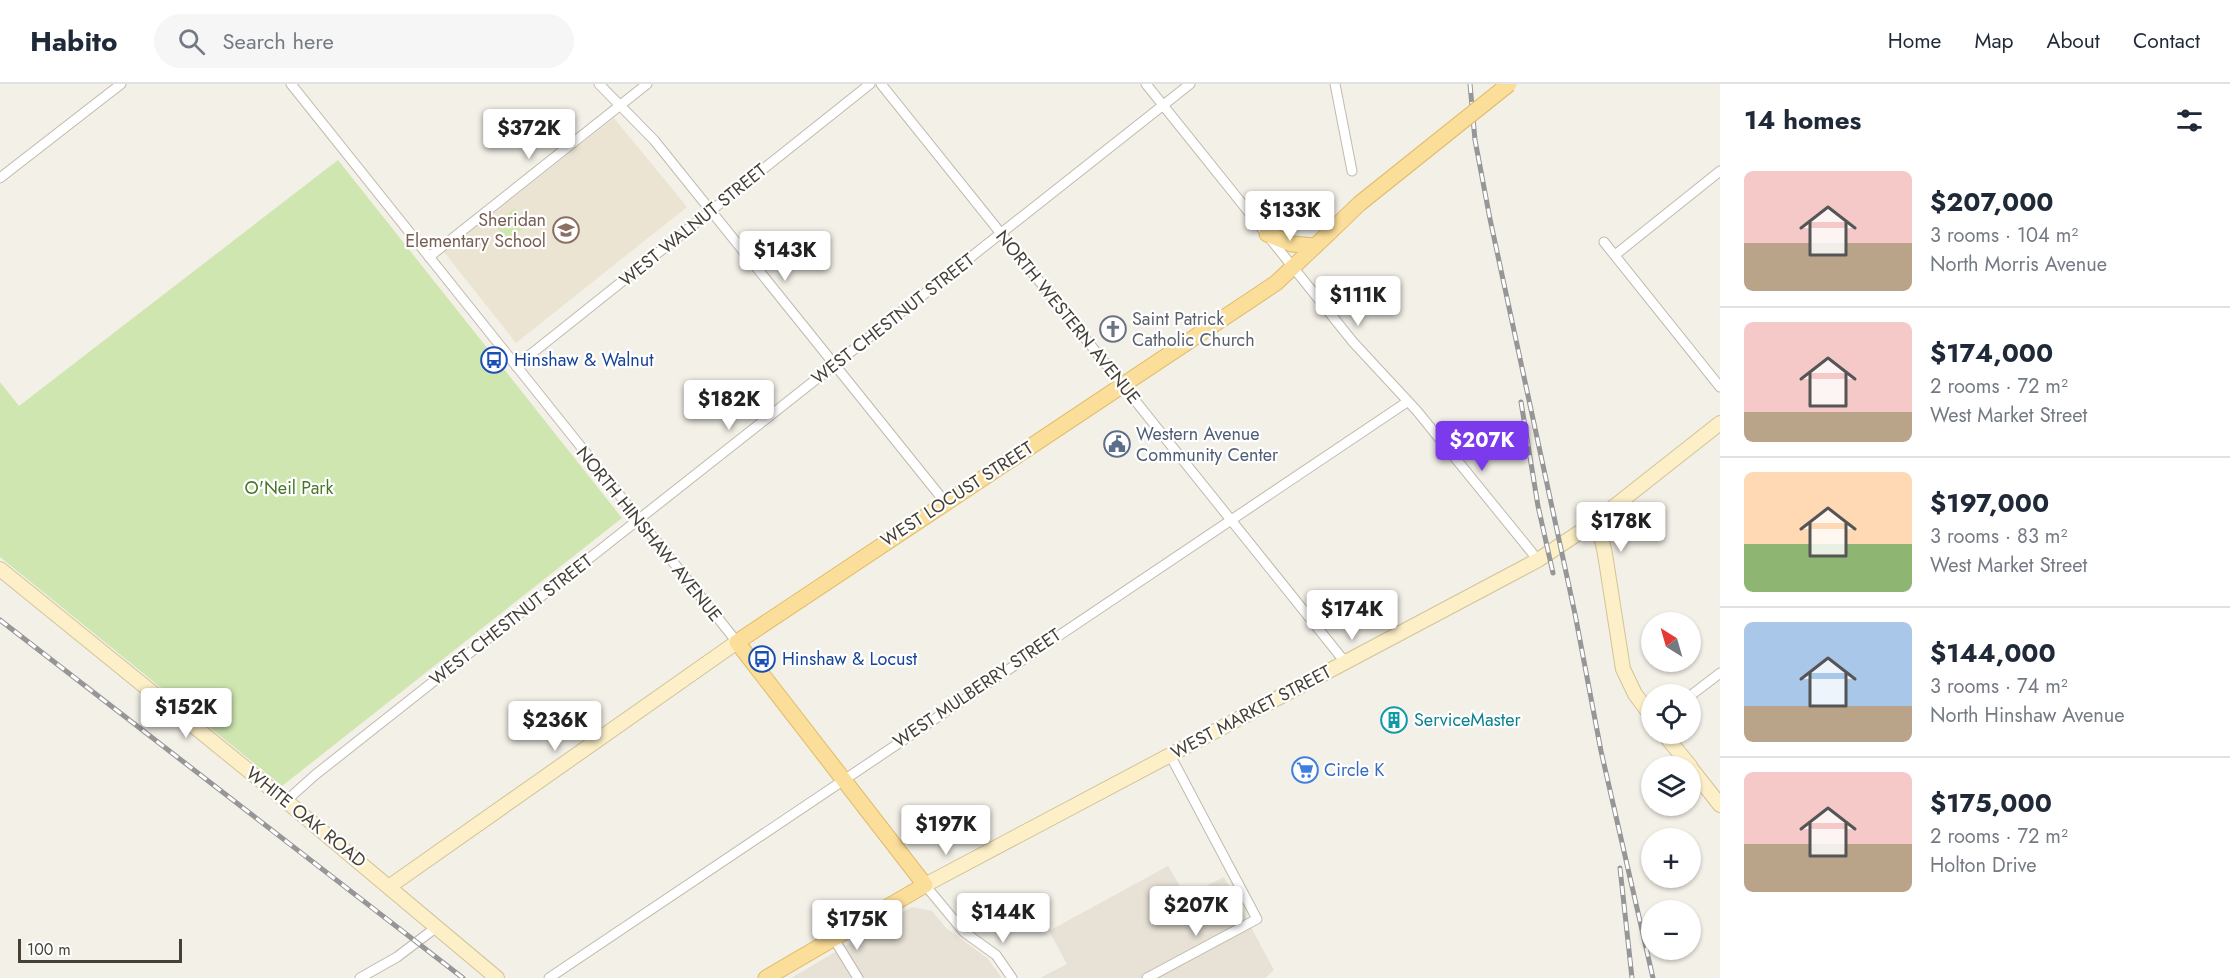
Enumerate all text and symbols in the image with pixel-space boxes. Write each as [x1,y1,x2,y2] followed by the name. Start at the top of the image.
[154,14,574,68] search box
[30,21,118,62] text: Habito
[175,25,208,58] icon: search
[223,25,334,57] text: Search here
[1888,26,1941,56] text: Home
[1974,26,2014,56] text: Map
[2047,26,2100,56] text: About
[2133,26,2200,56] text: Contact
[1744,101,1861,139] text: 14 homes
[2173,104,2206,137] icon: filters
[487,109,571,160] pin: $372K
[497,114,561,143] text: $372K
[614,157,773,293] street label: WEST WALNUT STREET
[1930,183,2054,221] text: $207,000
[1248,191,1332,242] pin: $133K
[1792,195,1864,267] icon: home
[1259,196,1321,225] text: $133K
[405,207,546,254] place label: Sheridan Elementary School
[551,215,581,245] school or university icon: Sheridan Elementary School
[1930,221,2078,250] text: 3 rooms · 104 m²
[990,224,1146,410] street label: NORTH WESTERN AVENUE
[743,231,827,282] pin: $143K
[754,236,816,265] text: $143K
[806,247,980,391] street label: WEST CHESTNUT STREET
[1930,250,2107,279] text: North Morris Avenue
[1316,276,1400,327] pin: $111K
[1330,281,1386,310] text: $111K
[1132,306,1255,353] place label: Saint Patrick Catholic Church
[1098,314,1128,344] church icon: Saint Patrick Catholic Church
[1930,334,2053,372] text: $174,000
[479,345,509,375] bus stop icon: Hinshaw & Walnut
[1792,346,1864,418] icon: home
[514,347,654,373] place label: Hinshaw & Walnut
[1930,372,2068,401] text: 2 rooms · 72 m²
[687,380,771,431] pin: $182K
[698,385,760,414] text: $182K
[1930,401,2087,430] text: West Market Street
[1136,421,1279,468] place label: Western Avenue Community Center
[1440,421,1524,472] pin: $207K
[1450,426,1514,455] text: $207K
[1102,429,1132,459] public building icon: Western Avenue Community Center
[876,435,1039,553] street label: WEST LOCUST STREET
[570,441,728,627] street label: NORTH HINSHAW AVENUE
[245,475,334,501] park label: O'Neil Park
[1930,484,2049,522] text: $197,000
[1792,496,1864,568] icon: home
[1579,502,1663,553] pin: $178K
[1590,507,1652,536] text: $178K
[1930,522,2067,551] text: 3 rooms · 83 m²
[424,548,598,692] street label: WEST CHESTNUT STREET
[1930,551,2087,580] text: West Market Street
[1310,590,1394,641] pin: $174K
[1321,595,1383,624] text: $174K
[1641,612,1701,672] north arrow
[1641,612,1701,960] map controls
[888,622,1067,754] street label: WEST MULBERRY STREET
[1930,634,2056,672] text: $144,000
[747,644,777,674] bus stop icon: Hinshaw & Locust
[782,646,918,672] place label: Hinshaw & Locust
[1792,646,1864,718] icon: home
[1166,658,1336,765] street label: WEST MARKET STREET
[1930,672,2068,701] text: 3 rooms · 74 m²
[1641,684,1701,744] button: locate
[144,688,228,739] pin: $152K
[155,693,217,722] text: $152K
[513,701,597,752] pin: $236K
[1930,701,2125,730] text: North Hinshaw Avenue
[1379,705,1409,735] building icon: ServiceMaster
[522,706,588,735] text: $236K
[1414,707,1521,733] place label: ServiceMaster
[1290,755,1320,785] supermarket icon: Circle K
[1641,756,1701,816] button: layers
[1324,757,1385,783] place label: Circle K
[240,760,372,874] street label: WHITE OAK ROAD
[1930,784,2052,822] text: $175,000
[1792,796,1864,868] icon: home
[904,805,988,856] pin: $197K
[915,810,977,839] text: $197K
[1930,822,2068,851] text: 2 rooms · 72 m²
[1641,828,1701,888] button: +
[1930,851,2037,880] text: Holton Drive
[1154,886,1238,937] pin: $207K
[1164,891,1228,920] text: $207K
[961,893,1045,944] pin: $144K
[971,898,1035,927] text: $144K
[815,900,899,951] pin: $175K
[1641,900,1701,960] button: −
[826,905,888,934] text: $175K
[18,936,182,964] scale bar
[27,938,71,961] text: 100 m

